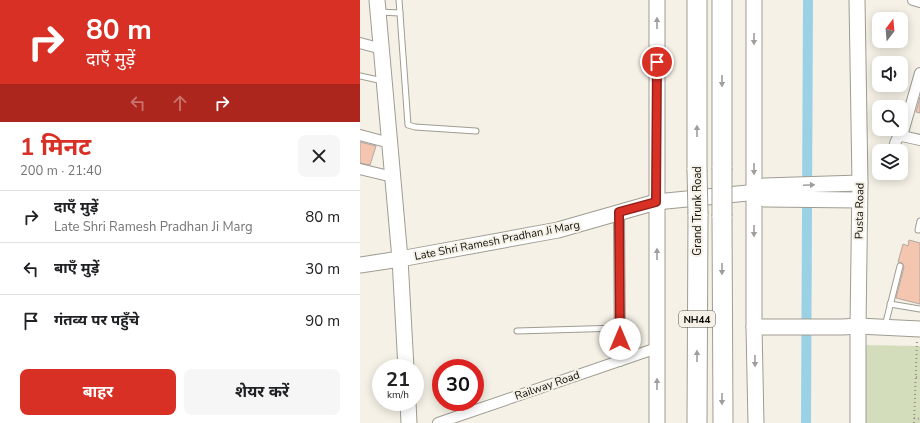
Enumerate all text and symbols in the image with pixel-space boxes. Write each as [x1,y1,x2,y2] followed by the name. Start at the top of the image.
[86,11,152,49] text: 80 m
[872,12,908,48] north arrow
[872,12,908,180] map controls
[20,16,72,68] icon: right
[654,16,660,29] one-way arrow
[751,33,757,46] one-way arrow
[640,45,674,79] pin
[86,47,135,71] text: दाएँ मुड़ें
[646,51,668,73] icon: arrive
[872,56,908,92] button: sound
[719,75,725,88] one-way arrow
[127,92,149,114] icon: left
[169,92,191,114] icon: ahead
[211,92,233,114] icon: right
[872,100,908,136] button: search
[694,124,700,137] one-way arrow
[20,131,91,163] text: 1 मिनट
[298,135,340,177] button: close
[872,144,908,180] button: layers
[20,162,102,180] text: 200 m · 21:40
[751,163,757,176] one-way arrow
[690,166,705,256] street label: Grand Trunk Road
[803,182,816,188] one-way arrow
[852,183,867,239] street label: Pusta Road
[54,197,98,217] text: दाएँ मुड़ें
[20,206,42,228] icon: right
[305,207,340,227] text: 80 m
[413,217,581,264] street label: Late Shri Ramesh Pradhan Ji Marg
[54,218,253,236] text: Late Shri Ramesh Pradhan Ji Marg
[751,225,757,238] one-way arrow
[654,247,660,260] one-way arrow
[20,258,42,280] icon: left
[54,258,99,278] text: बाएँ मुड़ें
[305,259,340,279] text: 30 m
[719,263,725,276] one-way arrow
[20,310,42,332] icon: arrive
[54,310,139,330] text: गंतव्य पर पहुँचे
[305,311,340,331] text: 90 m
[679,311,715,327] road number: NH44
[599,318,641,360] position arrow
[694,349,700,362] one-way arrow
[752,355,758,368] one-way arrow
[432,359,484,411] speed limit sign: 30
[386,366,410,393] text: 21
[513,367,582,404] street label: Railway Road
[20,369,176,415] button: बाहर
[184,369,340,415] button: शेयर करें
[654,377,660,390] one-way arrow
[387,388,409,402] text: km/h
[719,393,725,406] one-way arrow

